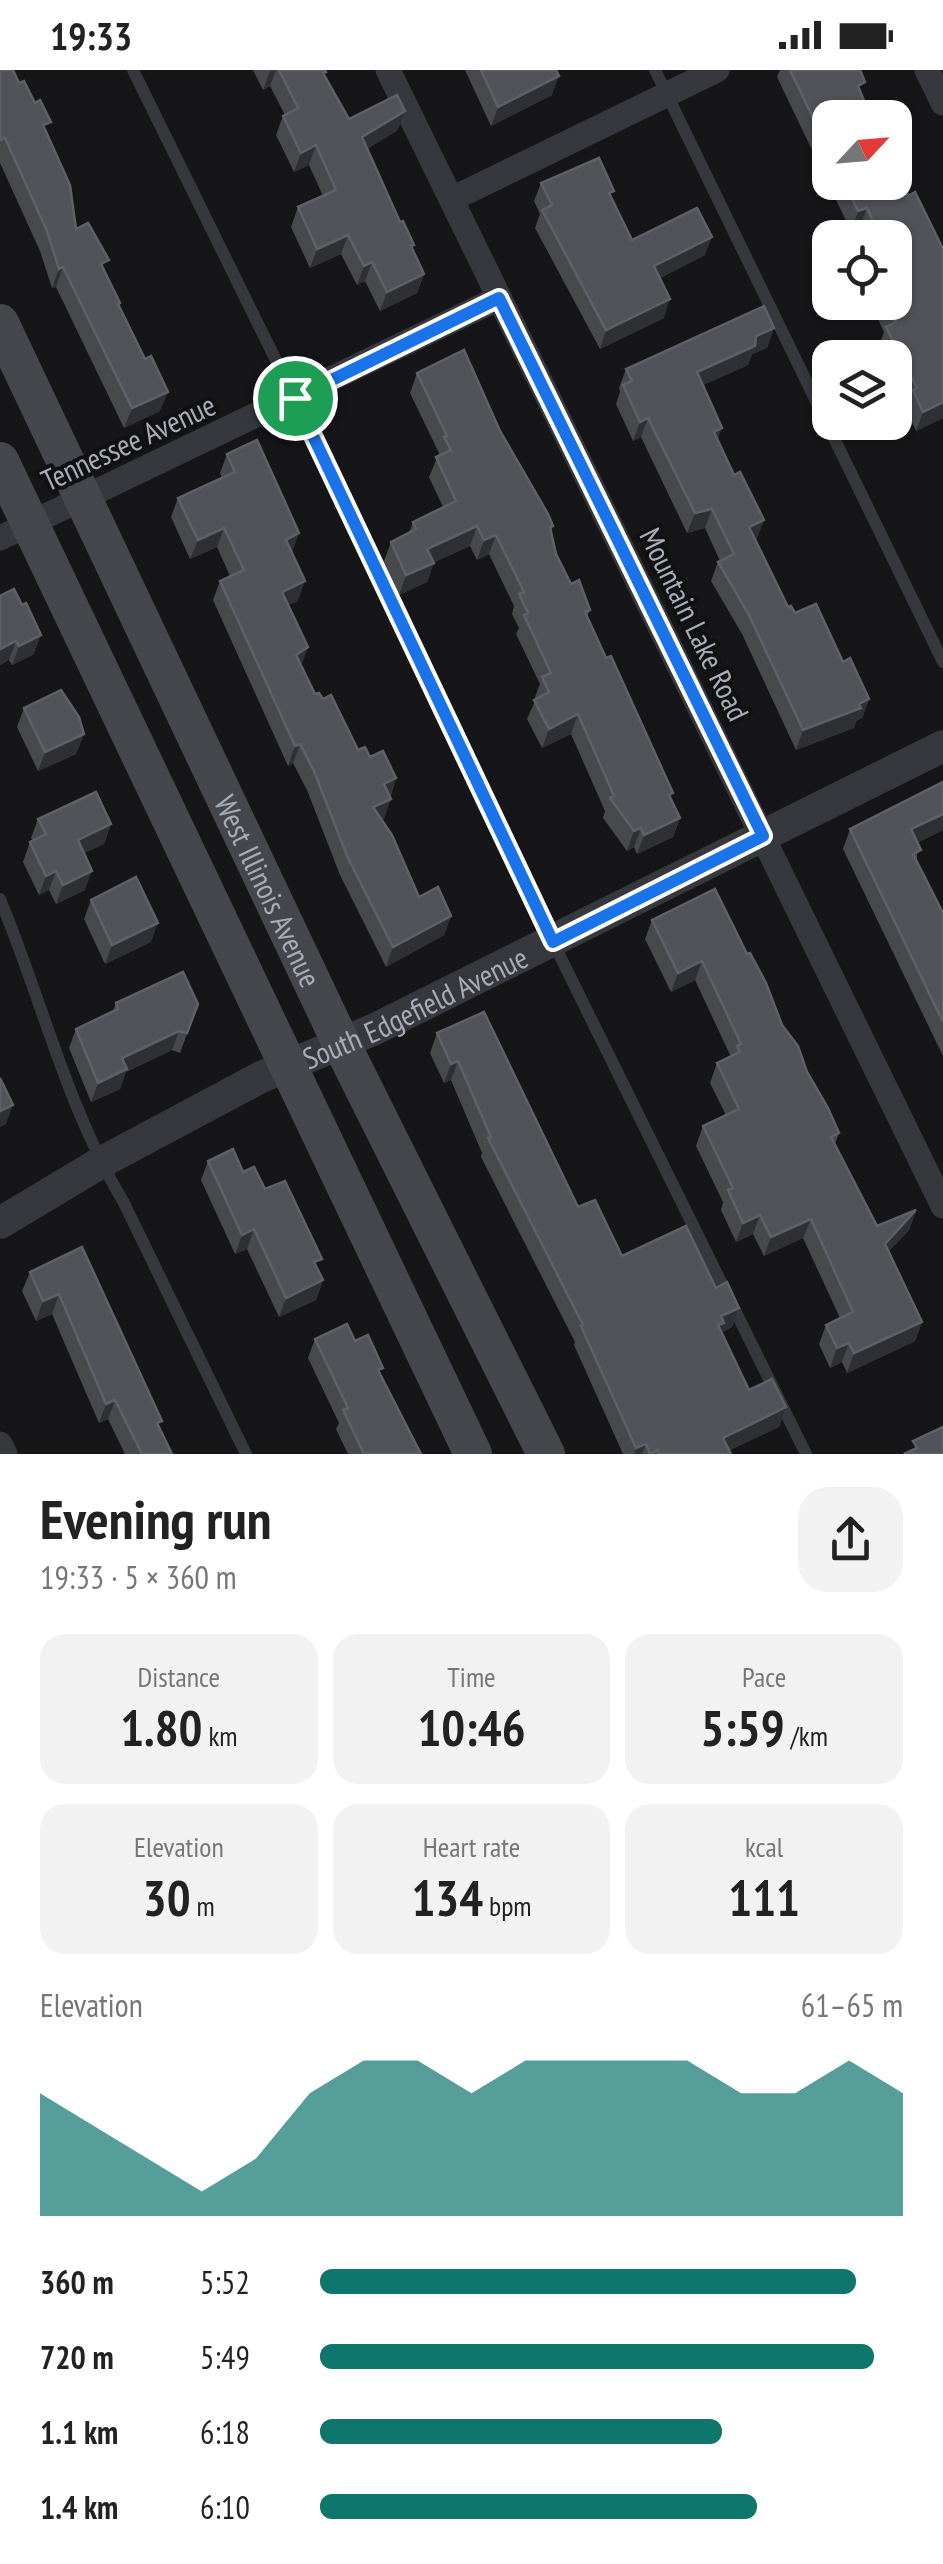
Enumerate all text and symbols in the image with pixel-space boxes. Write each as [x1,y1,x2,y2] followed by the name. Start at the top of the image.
[50,11,132,60] text: 19:33
[812,100,912,200] north arrow
[812,100,912,440] map controls
[812,220,912,320] button: locate
[812,340,912,440] button: layers
[253,356,338,441] pin
[268,371,323,426] icon: arrive
[35,385,221,499] street label: Tennessee Avenue
[631,521,759,727] street label: Mountain Lake Road
[207,788,331,993] street label: West Illinois Avenue
[296,937,534,1077] street label: South Edgefield Avenue
[40,1483,272,1554] text: Evening run
[798,1487,903,1592] button: share
[40,1556,237,1598] text: 19:33 · 5 × 360 m
[138,1658,220,1695] text: Distance
[447,1658,496,1695] text: Time
[742,1658,786,1695] text: Pace
[120,1695,202,1760] text: 1.80
[417,1695,526,1760] text: 10:46
[700,1695,785,1760] text: 5:59
[202,1717,238,1754] text: km
[785,1717,828,1754] text: /km
[134,1828,224,1865] text: Elevation
[423,1828,520,1865] text: Heart rate
[745,1828,783,1865] text: kcal
[143,1865,191,1930] text: 30
[411,1865,483,1930] text: 134
[728,1865,800,1930] text: 111
[191,1887,215,1924] text: m
[483,1887,532,1924] text: bpm
[40,1984,143,2026] text: Elevation
[801,1984,903,2026] text: 61–65 m
[40,2261,114,2303] text: 360 m
[200,2261,250,2303] text: 5:52
[40,2336,114,2378] text: 720 m
[200,2336,250,2378] text: 5:49
[40,2411,118,2453] text: 1.1 km
[200,2411,250,2453] text: 6:18
[40,2486,118,2528] text: 1.4 km
[200,2486,250,2528] text: 6:10

